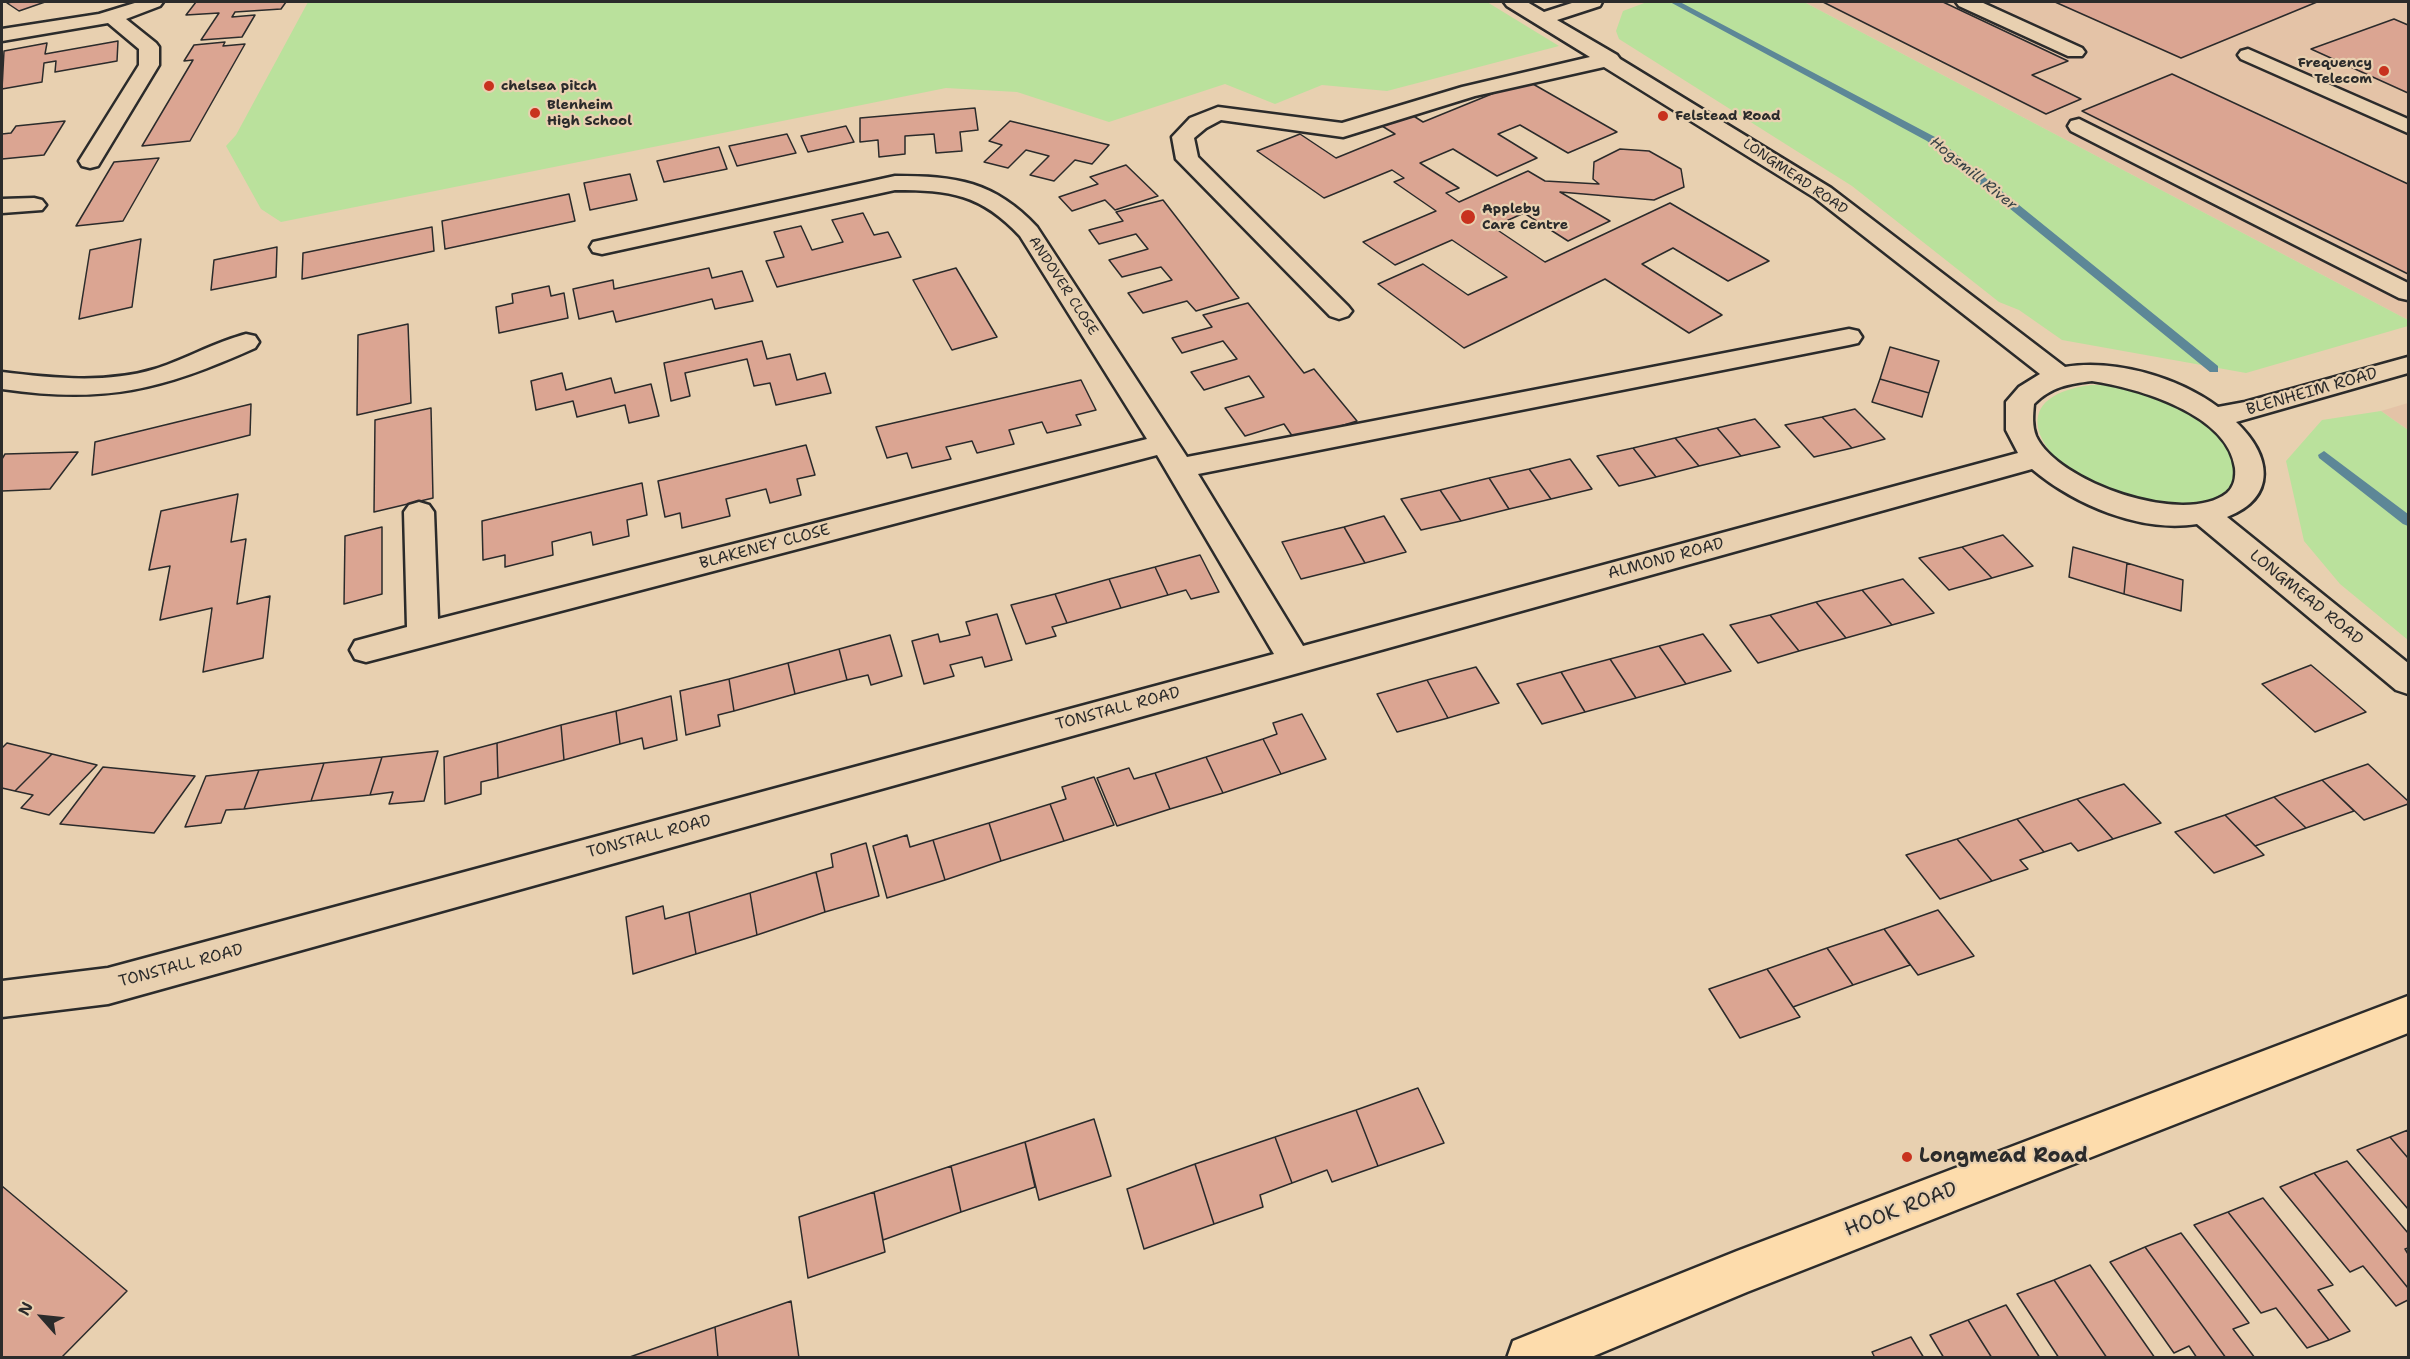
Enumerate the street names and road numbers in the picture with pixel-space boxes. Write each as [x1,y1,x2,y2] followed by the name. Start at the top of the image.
[1739,136,1851,218] street label: LONGMEAD ROAD
[1025,233,1101,339] street label: ANDOVER CLOSE
[2244,364,2380,420] street label: BLENHEIM ROAD
[698,520,832,574] street label: BLAKENEY CLOSE
[1606,534,1726,584] street label: ALMOND ROAD
[2245,546,2367,650] street label: LONGMEAD ROAD
[1054,683,1182,735] street label: TONSTALL ROAD
[585,811,713,863] street label: TONSTALL ROAD
[117,940,245,992] street label: TONSTALL ROAD
[1841,1178,1961,1242] street label: HOOK ROAD

